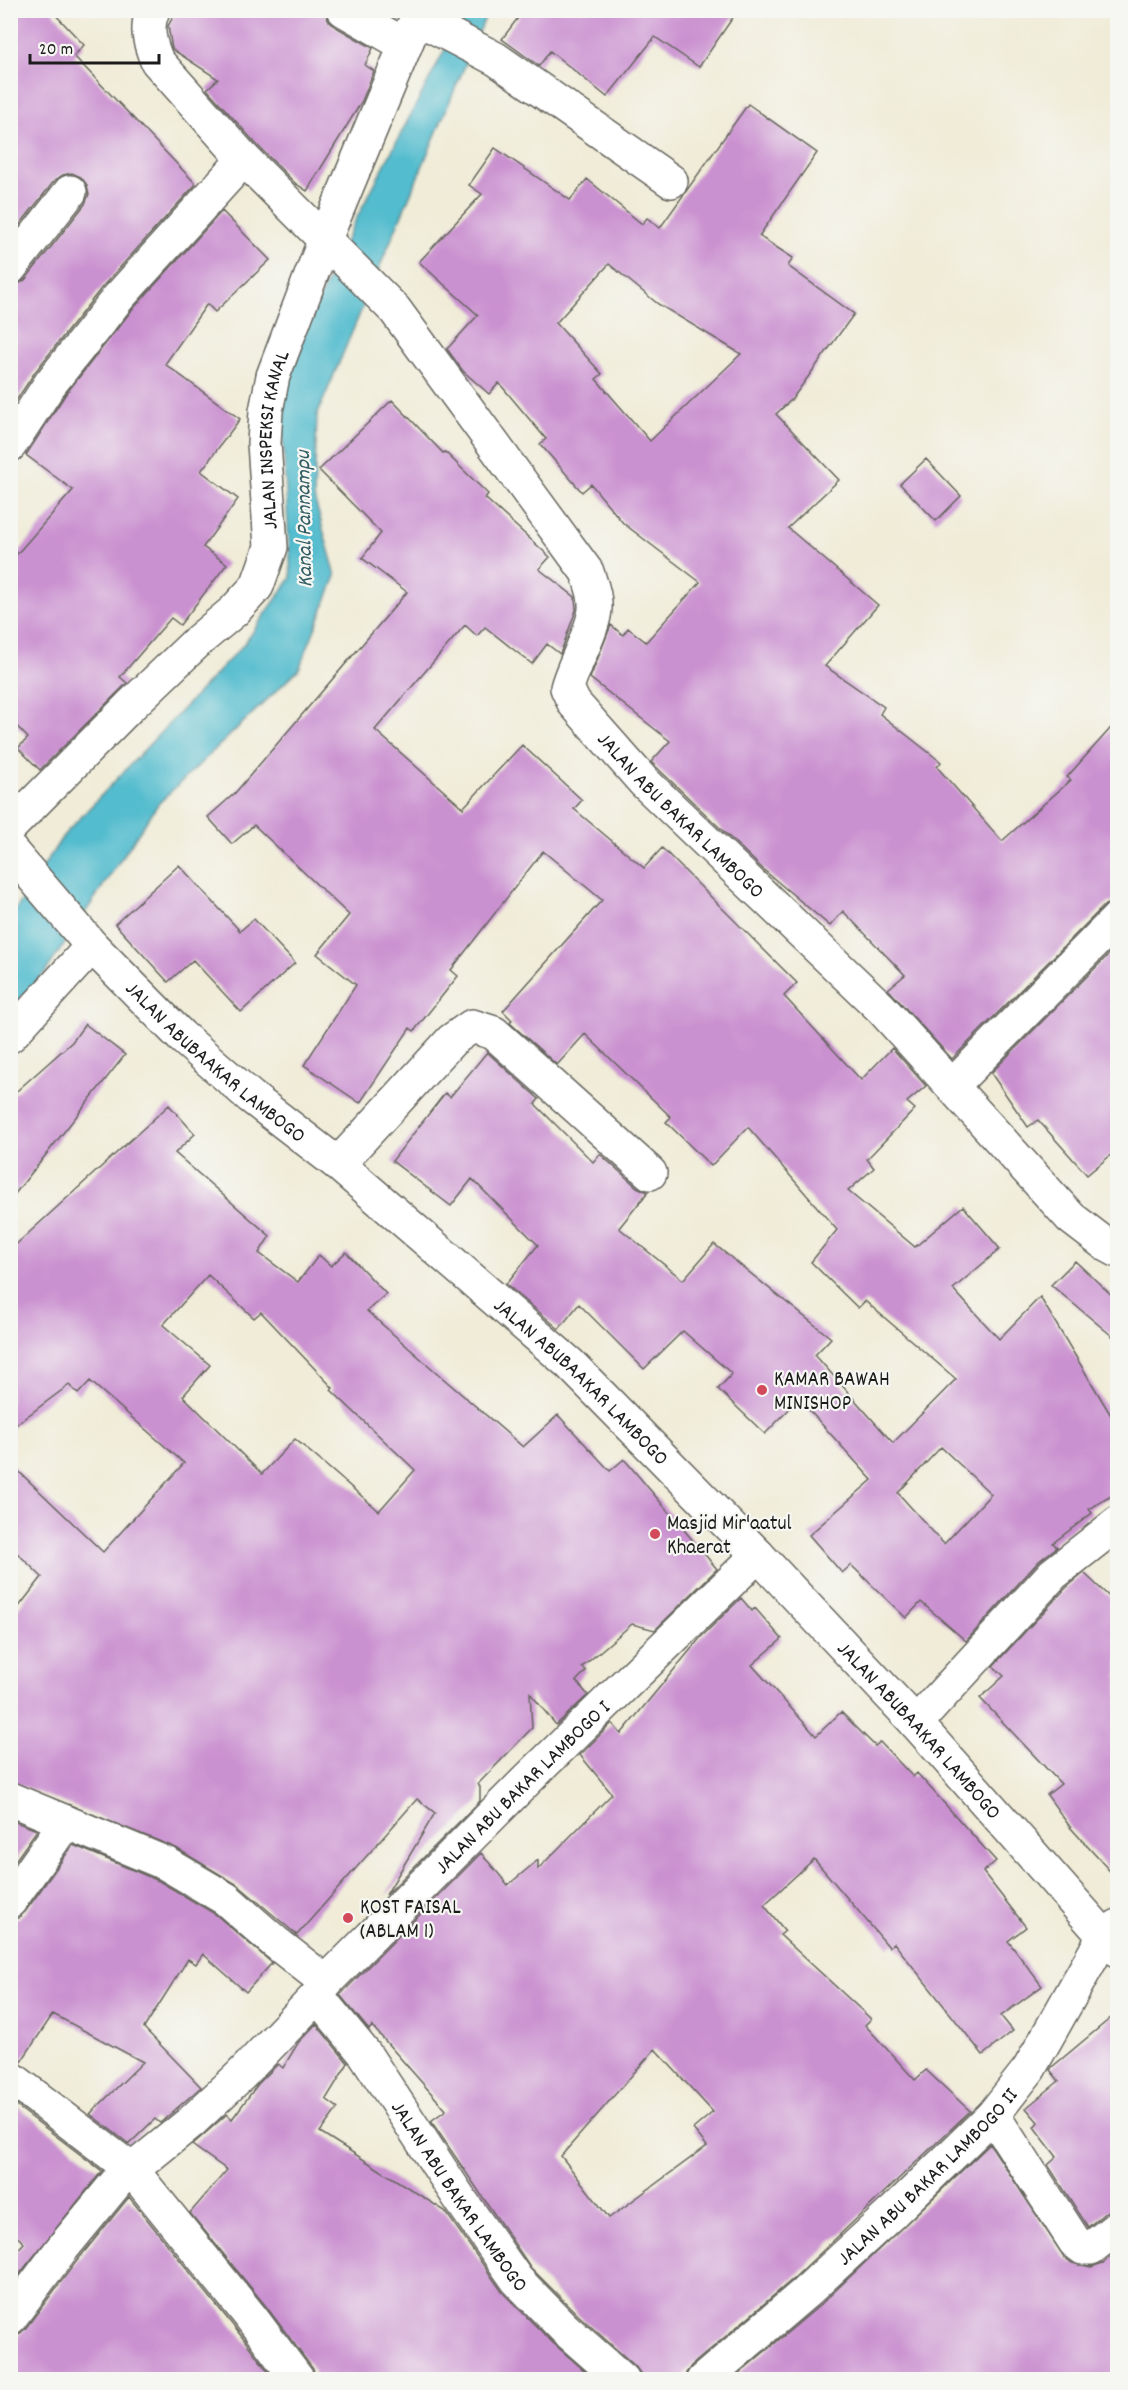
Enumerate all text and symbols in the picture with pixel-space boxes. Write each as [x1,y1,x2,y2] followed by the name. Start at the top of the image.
[30,27,159,65] scale bar
[39,38,73,63] text: 20 m
[252,346,300,530] street label: JALAN INSPEKSI KANAL
[289,449,322,588] water label: Kanal Pannampu
[589,727,770,907] street label: JALAN ABU BAKAR LAMBOGO
[117,976,311,1152] street label: JALAN ABUBAAKAR LAMBOGO
[486,1292,674,1474] street label: JALAN ABUBAAKAR LAMBOGO
[774,1366,890,1420] place label: KAMAR BAWAH MINISHOP
[755,1383,769,1397] marker: KAMAR BAWAH MINISHOP
[667,1510,792,1564] place label: Masjid Mir'aatul Khaerat
[648,1527,662,1541] marker: Masjid Mir'aatul Khaerat
[829,1636,1007,1828] street label: JALAN ABUBAAKAR LAMBOGO
[429,1694,619,1882] street label: JALAN ABU BAKAR LAMBOGO I
[360,1894,461,1948] place label: KOST FAISAL (ABLAM 1)
[341,1911,355,1925] marker: KOST FAISAL (ABLAM 1)
[832,2082,1027,2274] street label: JALAN ABU BAKAR LAMBOGO II
[382,2096,533,2300] street label: JALAN ABU BAKAR LAMBOGO

